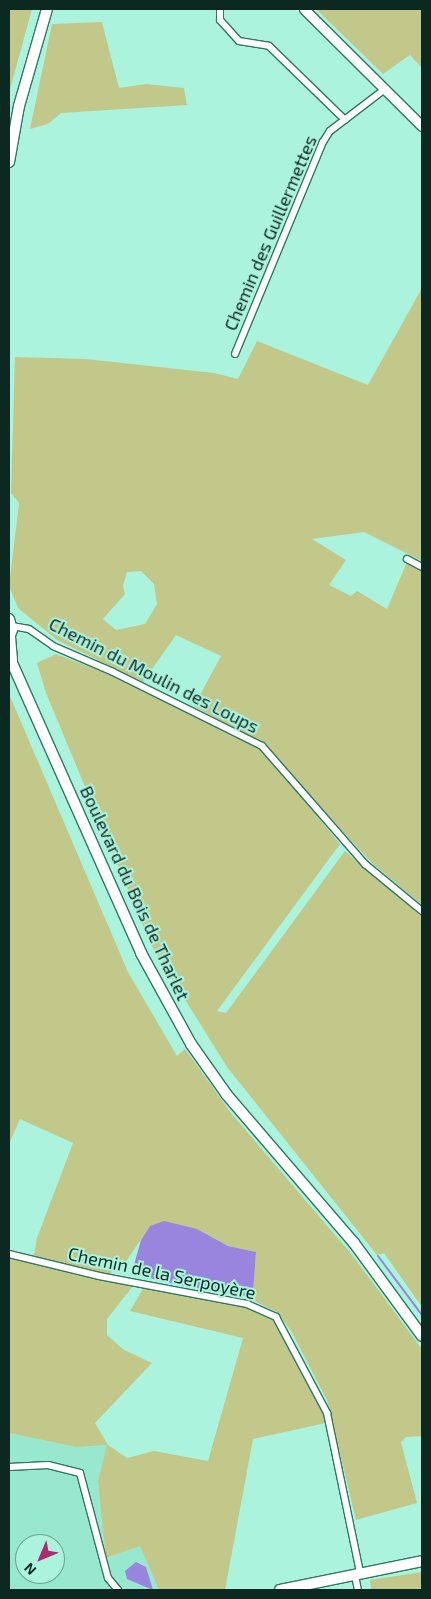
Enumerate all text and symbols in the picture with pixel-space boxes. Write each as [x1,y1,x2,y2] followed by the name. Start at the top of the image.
[219,132,321,334] street label: Chemin des Guillermettes
[45,613,263,737] street label: Chemin du Moulin des Loups
[76,782,194,1004] street label: Boulevard du Bois de Tharlet
[66,1243,258,1303] street label: Chemin de la Serpoyère
[15,1534,65,1584] north arrow
[20,1560,39,1579] text: N

